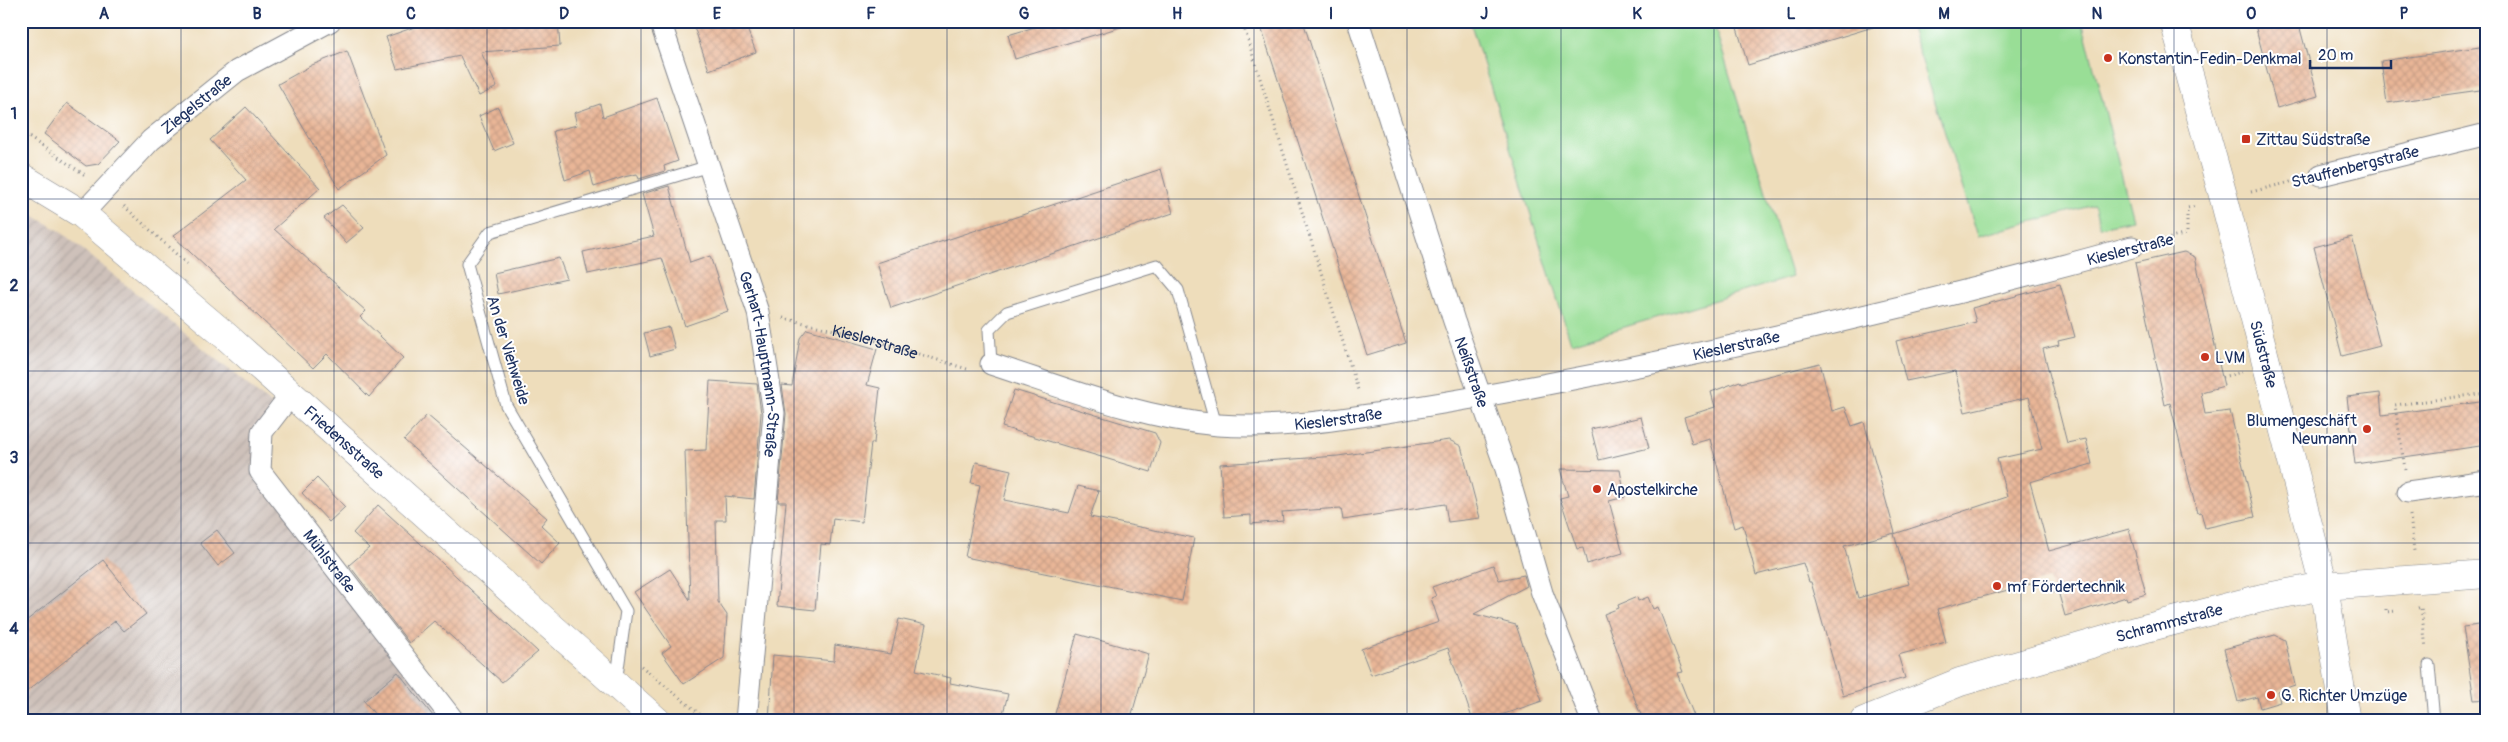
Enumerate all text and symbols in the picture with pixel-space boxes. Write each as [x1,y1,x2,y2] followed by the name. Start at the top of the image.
[99,4,110,24] text: A
[252,4,262,24] text: B
[406,4,416,24] text: C
[559,4,569,24] text: D
[713,4,722,24] text: E
[866,4,876,24] text: F
[1019,4,1030,24] text: G
[1172,4,1182,24] text: H
[1329,4,1333,24] text: I
[1480,4,1488,24] text: J
[1632,4,1642,24] text: K
[1786,4,1796,24] text: L
[1938,4,1950,24] text: M
[2092,4,2103,24] text: N
[2246,4,2256,24] text: O
[2400,4,2409,24] text: P
[2310,38,2392,70] scale bar
[2318,46,2353,65] text: 20 m
[2118,49,2302,69] place label: Konstantin-Fedin-Denkmal
[2102,52,2114,64] marker: Konstantin-Fedin-Denkmal
[157,70,236,139] street label: Ziegelstraße
[11,104,17,124] text: 1
[2256,130,2370,150] place label: Zittau Südstraße
[2240,133,2252,145] marker: Zittau Südstraße
[2289,141,2421,193] street label: Stauffenbergstraße
[2085,230,2176,270] street label: Kieslerstraße
[734,269,783,458] street label: Gerhart-Hauptmann-Straße
[10,276,19,296] text: 2
[482,293,534,407] street label: An der Viehweide
[2245,318,2281,390] street label: Südstraße
[830,321,920,364] street label: Kieslerstraße
[1691,327,1782,365] street label: Kieslerstraße
[1449,334,1493,410] street label: Neißstraße
[2215,348,2245,368] place label: LVM
[2199,351,2211,363] marker: LVM
[299,402,388,484] street label: Friedensstraße
[1293,404,1384,435] street label: Kieslerstraße
[2246,411,2358,449] place label: Blumengeschäft Neumann
[2361,423,2373,435] marker: Blumengeschäft Neumann
[10,448,19,468] text: 3
[1607,480,1698,500] place label: Apostelkirche
[1591,483,1603,495] marker: Apostelkirche
[298,526,360,597] street label: Mühlstraße
[2007,577,2125,597] place label: mf Fördertechnik
[1991,580,2003,592] marker: mf Fördertechnik
[2114,600,2225,647] street label: Schrammstraße
[9,619,19,639] text: 4
[2281,686,2407,706] place label: G. Richter Umzüge
[2265,689,2277,701] marker: G. Richter Umzüge

